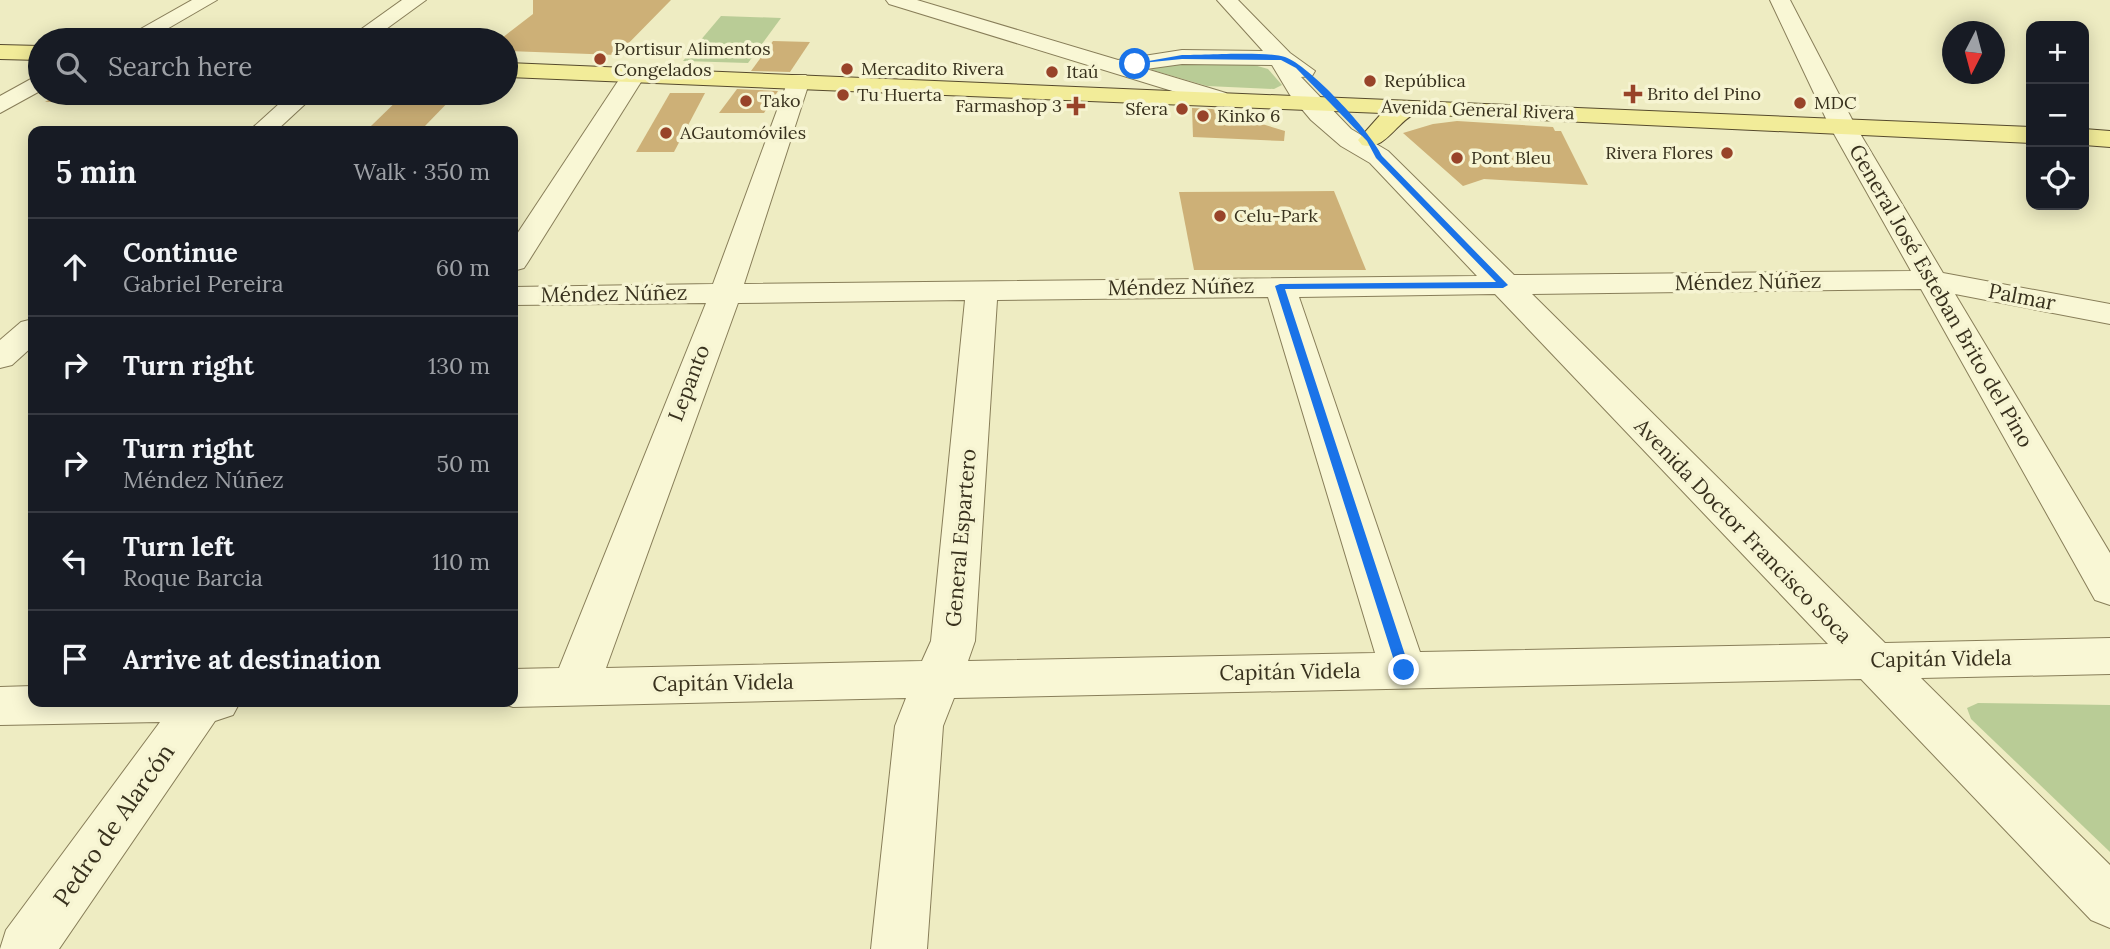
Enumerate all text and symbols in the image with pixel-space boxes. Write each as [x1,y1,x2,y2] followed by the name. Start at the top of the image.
[1942,21,2005,84] north arrow
[2026,21,2089,210] map controls
[2026,21,2089,84] button: +
[28,28,518,105] search box
[614,37,770,81] place label: Portisur Alimentos Congelados
[52,48,90,86] icon: search
[1119,48,1150,79] route start
[108,50,252,83] text: Search here
[592,51,608,67] marker: Portisur Alimentos Congelados
[861,57,1004,80] place label: Mercadito Rivera
[1066,60,1099,83] place label: Itaú
[839,61,855,77] marker: Mercadito Rivera
[1044,64,1060,80] marker: Itaú
[1384,69,1466,92] place label: República
[1362,73,1378,89] marker: República
[1647,82,1761,105] place label: Brito del Pino
[857,83,942,106] place label: Tu Huerta
[2026,84,2089,147] button: −
[1625,86,1641,102] marker: Brito del Pino
[835,87,851,103] marker: Tu Huerta
[760,89,800,112] place label: Tako
[1814,91,1857,114] place label: MDC
[738,93,754,109] marker: Tako
[955,94,1062,117] place label: Farmashop 3
[1380,95,1575,124] street label: Avenida General Rivera
[1792,95,1808,111] marker: MDC
[1125,97,1168,120] place label: Sfera
[1068,98,1084,114] marker: Farmashop 3
[1174,101,1190,117] marker: Sfera
[1217,104,1281,127] place label: Kinko 6
[1195,108,1211,124] marker: Kinko 6
[679,121,806,144] place label: AGautomóviles
[658,125,674,141] marker: AGautomóviles
[1843,139,2040,452] street label: General José Esteban Brito del Pino
[1605,141,1713,164] place label: Rivera Flores
[1719,145,1735,161] marker: Rivera Flores
[1471,146,1551,169] place label: Pont Bleu
[2026,147,2089,210] button: locate
[1449,150,1465,166] marker: Pont Bleu
[56,153,137,191] text: 5 min
[353,157,490,186] text: Walk · 350 m
[1234,204,1318,227] place label: Celu-Park
[1212,208,1228,224] marker: Celu-Park
[123,236,238,269] text: Continue
[56,248,94,286] icon: ahead
[436,253,490,282] text: 60 m
[1674,267,1822,296] street label: Méndez Núñez
[123,269,284,298] text: Gabriel Pereira
[1107,272,1255,301] street label: Méndez Núñez
[1986,277,2058,316] street label: Palmar
[540,279,688,308] street label: Méndez Núñez
[662,341,715,425] street label: Lepanto
[56,346,94,384] icon: right
[123,349,254,382] text: Turn right
[428,351,490,380] text: 130 m
[1628,412,1858,649] street label: Avenida Doctor Francisco Soca
[123,432,254,465] text: Turn right
[56,444,94,482] icon: right
[939,448,982,628] street label: General Espartero
[437,449,490,478] text: 50 m
[123,465,284,494] text: Méndez Núñez
[123,530,234,563] text: Turn left
[56,542,94,580] icon: left
[432,547,490,576] text: 110 m
[123,563,263,592] text: Roque Barcia
[56,640,94,678] icon: arrive
[123,643,381,676] text: Arrive at destination
[1870,644,2012,673] street label: Capitán Videla
[1388,654,1419,685] route end
[1219,657,1361,686] street label: Capitán Videla
[652,668,794,697] street label: Capitán Videla
[46,738,181,912] street label: Pedro de Alarcón

